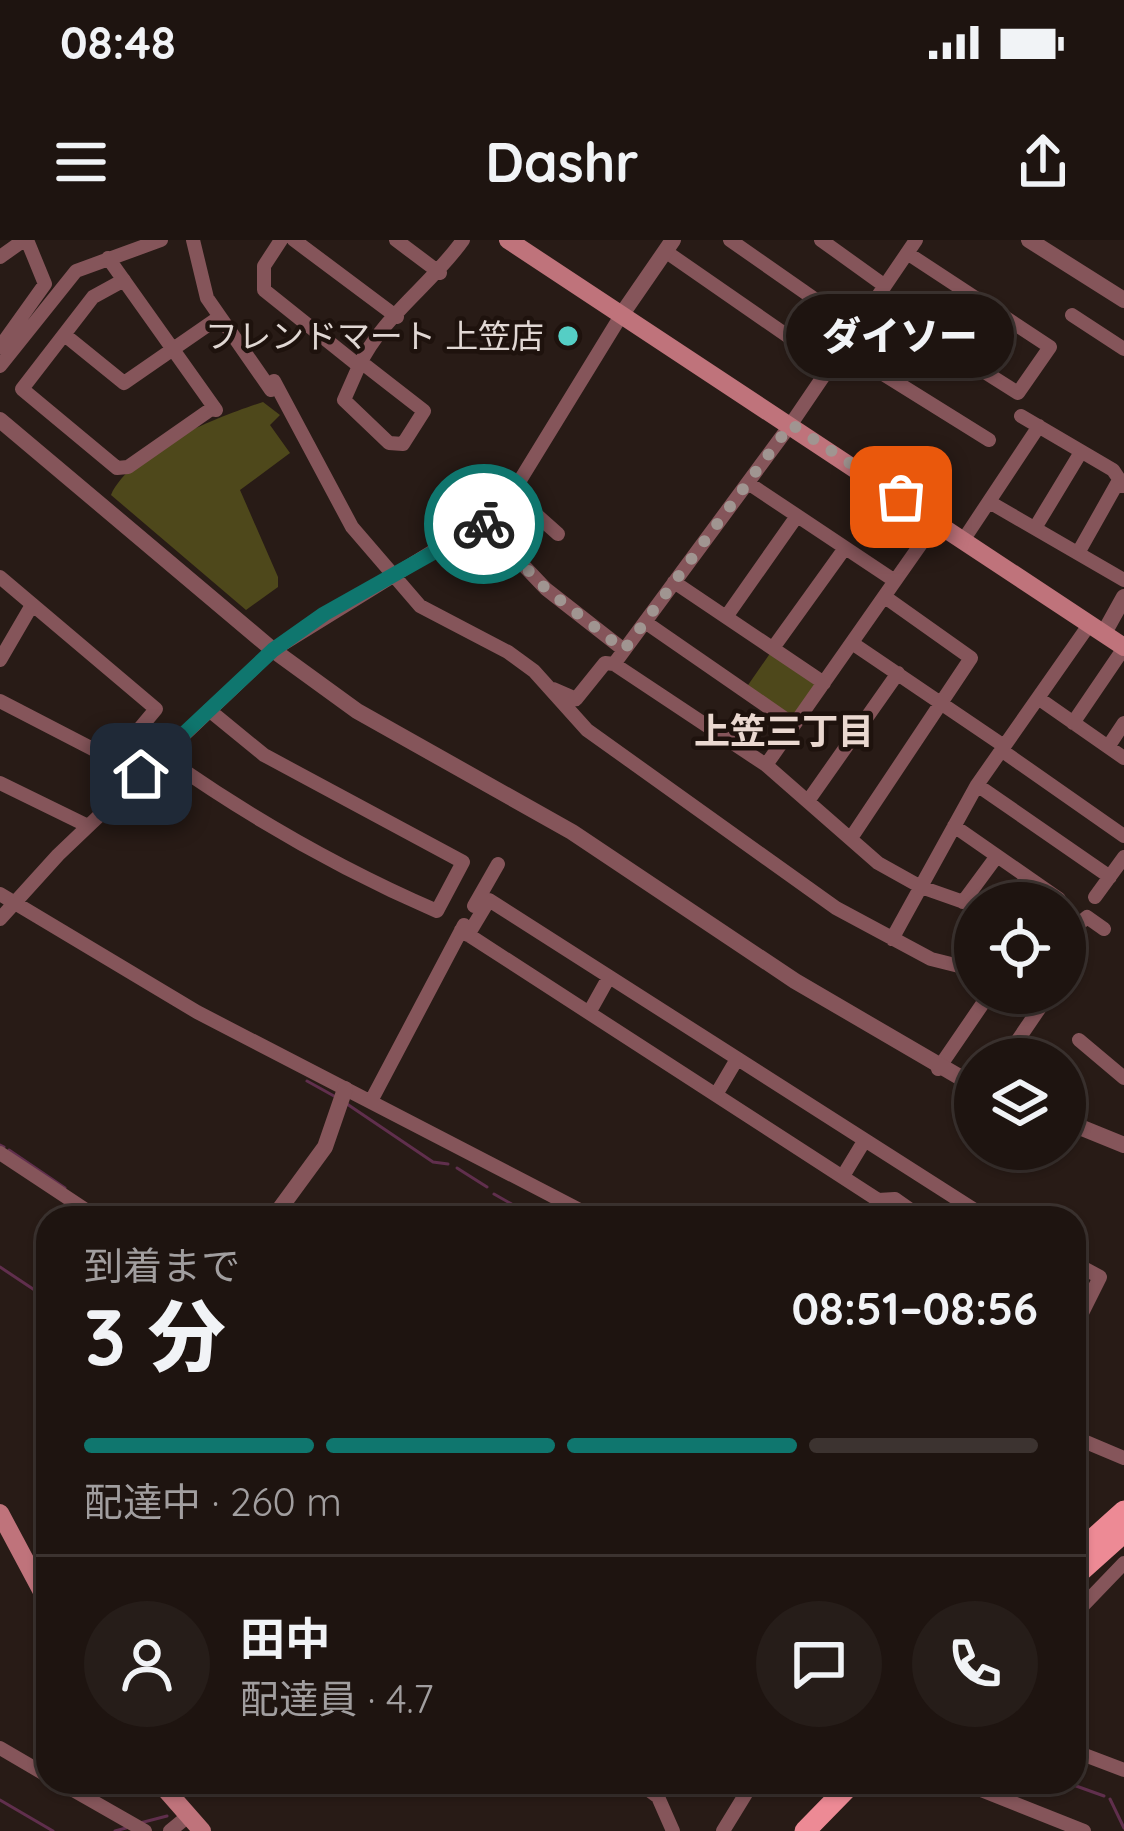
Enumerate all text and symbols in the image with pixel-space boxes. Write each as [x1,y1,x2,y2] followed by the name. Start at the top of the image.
[60,14,176,70] text: 08:48
[485,128,639,196] text: Dashr
[48,129,114,195] icon: menu
[1010,129,1076,195] icon: share
[787,293,1015,377] callout: ダイソー
[822,311,978,360] text: ダイソー
[205,315,544,356] place label: フレンドマート 上笠店
[555,323,581,349] marker: フレンドマート 上笠店
[850,446,952,548] pin
[424,464,544,584] courier
[868,464,934,530] icon: bag
[451,491,517,557] icon: bike
[694,708,874,753] district label: 上笠三丁目
[90,723,192,825] pin
[108,741,174,807] icon: home
[954,882,1086,1170] map controls
[954,882,1086,1014] button: locate
[954,1038,1086,1170] button: layers
[84,1241,240,1290] text: 到着まで
[791,1280,1038,1336] text: 08:51–08:56
[84,1287,226,1385] text: 3 分
[84,1477,342,1526] text: 配達中 · 260 m
[84,1601,210,1727] button: person
[756,1601,882,1727] button: chat
[912,1601,1038,1727] button: phone
[240,1610,330,1666] text: 田中
[240,1674,434,1723] text: 配達員 · 4.7

